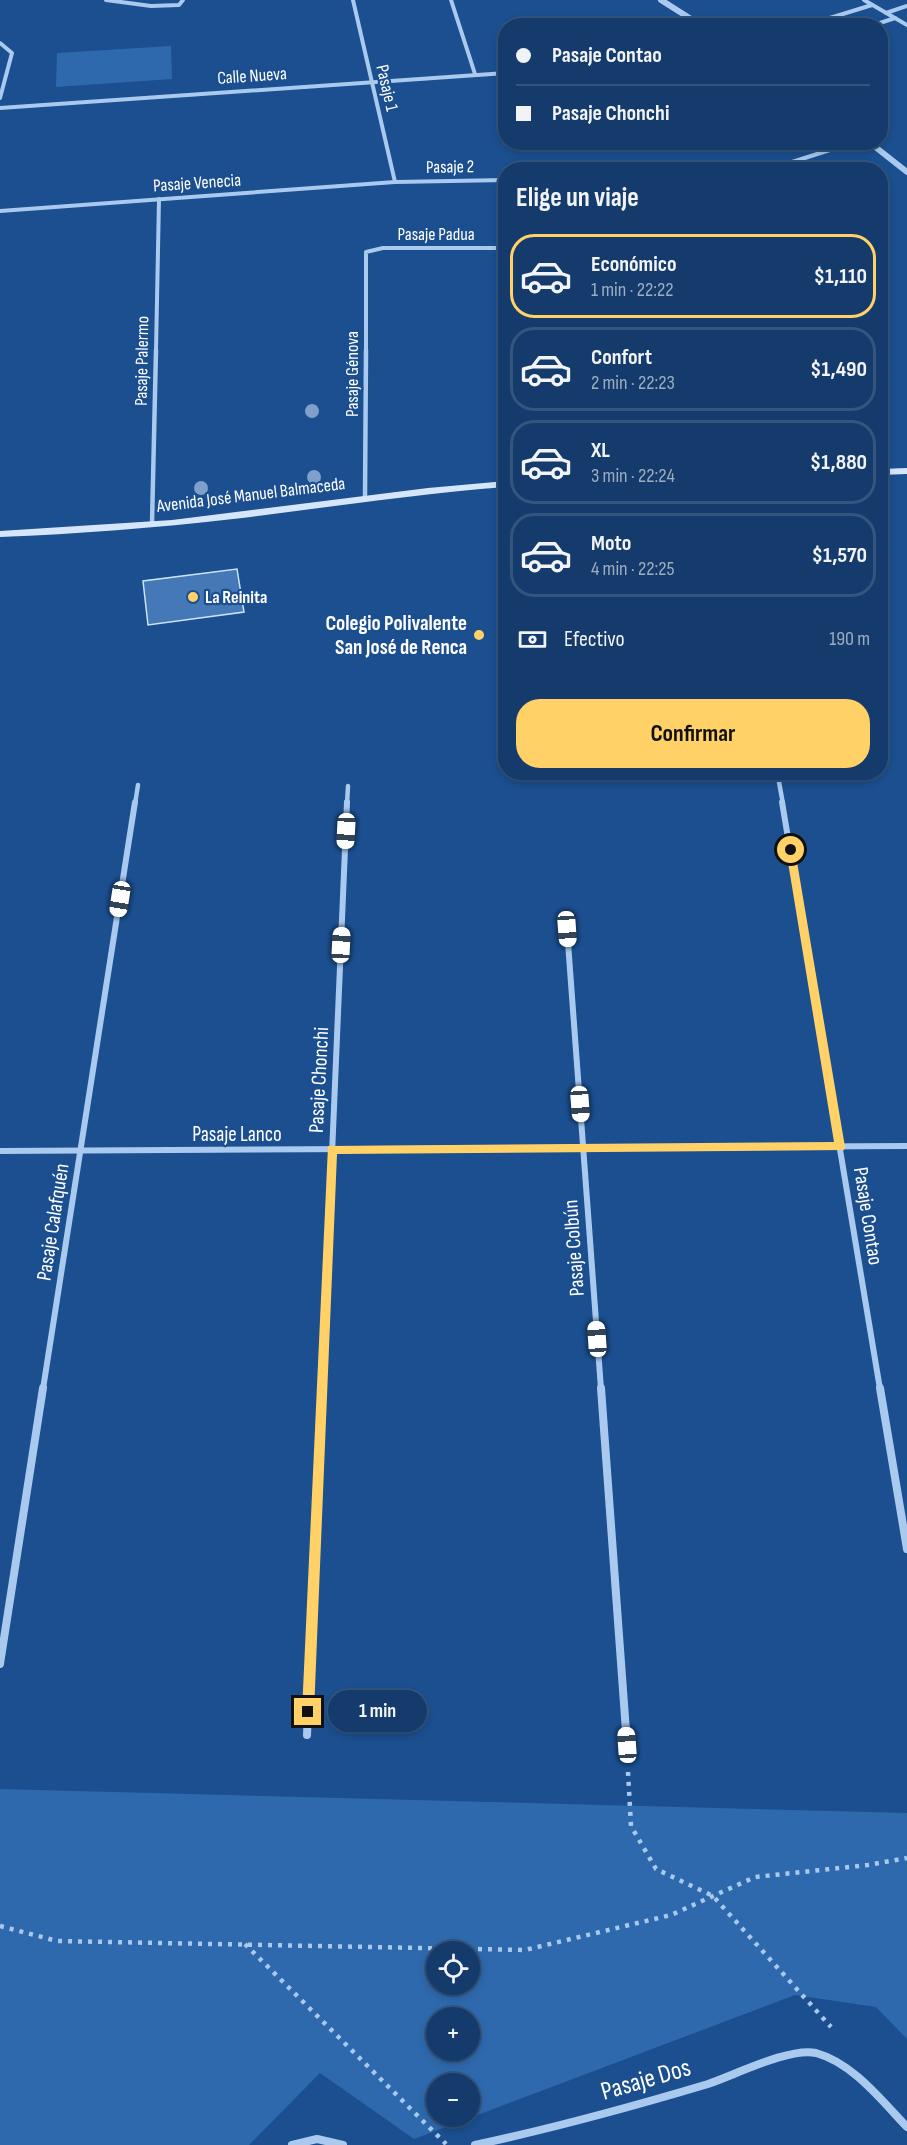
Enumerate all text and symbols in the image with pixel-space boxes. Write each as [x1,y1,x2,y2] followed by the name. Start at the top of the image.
[552,42,662,69] text: Pasaje Contao
[217,63,288,89] street label: Calle Nueva
[371,63,403,114] street label: Pasaje 1
[552,100,669,127] text: Pasaje Chonchi
[426,156,474,178] street label: Pasaje 2
[152,169,242,197] street label: Pasaje Venecia
[516,182,639,214] text: Elige un viaje
[397,224,475,245] street label: Pasaje Padua
[519,249,573,303] icon: car
[591,251,677,278] text: Económico
[814,263,867,290] text: $1,110
[591,278,673,302] text: 1 min · 22:22
[131,316,153,406] street label: Pasaje Palermo
[342,331,363,417] street label: Pasaje Génova
[519,342,573,396] icon: car
[591,344,652,371] text: Confort
[810,356,867,383] text: $1,490
[591,371,675,395] text: 2 min · 22:23
[519,435,573,489] icon: car
[591,437,610,464] text: XL
[810,449,867,476] text: $1,880
[591,464,675,488] text: 3 min · 22:24
[155,473,346,517] street label: Avenida José Manuel Balmaceda
[519,528,573,582] icon: car
[591,530,631,557] text: Moto
[812,542,867,569] text: $1,570
[591,557,675,581] text: 4 min · 22:25
[205,587,267,608] place label: La Reinita
[186,590,200,604] marker: La Reinita
[325,611,467,660] place label: Colegio Polivalente San José de Renca
[516,623,549,656] icon: cash
[564,626,625,653] text: Efectivo
[829,627,870,651] text: 190 m
[472,628,486,642] marker: Colegio Polivalente San José de Renca
[516,699,870,768] button: Confirmar
[336,813,356,849] car
[777,836,804,863] route start
[108,880,132,918] car
[557,910,577,948] car
[331,927,351,963] car
[304,1026,334,1134] street label: Pasaje Chonchi
[570,1085,590,1123] car
[192,1122,282,1147] street label: Pasaje Lanco
[31,1162,75,1282] street label: Pasaje Calafquén
[848,1165,888,1267] street label: Pasaje Contao
[558,1199,590,1297] street label: Pasaje Colbún
[587,1320,607,1358] car
[329,1691,428,1733] callout: 1 min
[294,1698,321,1725] route end
[359,1699,396,1723] text: 1 min
[617,1726,637,1764] car
[426,1941,480,2127] map controls
[426,1941,480,1995] button: locate
[426,2007,480,2061] button: +
[597,2052,695,2108] street label: Pasaje Dos
[426,2073,480,2127] button: −

